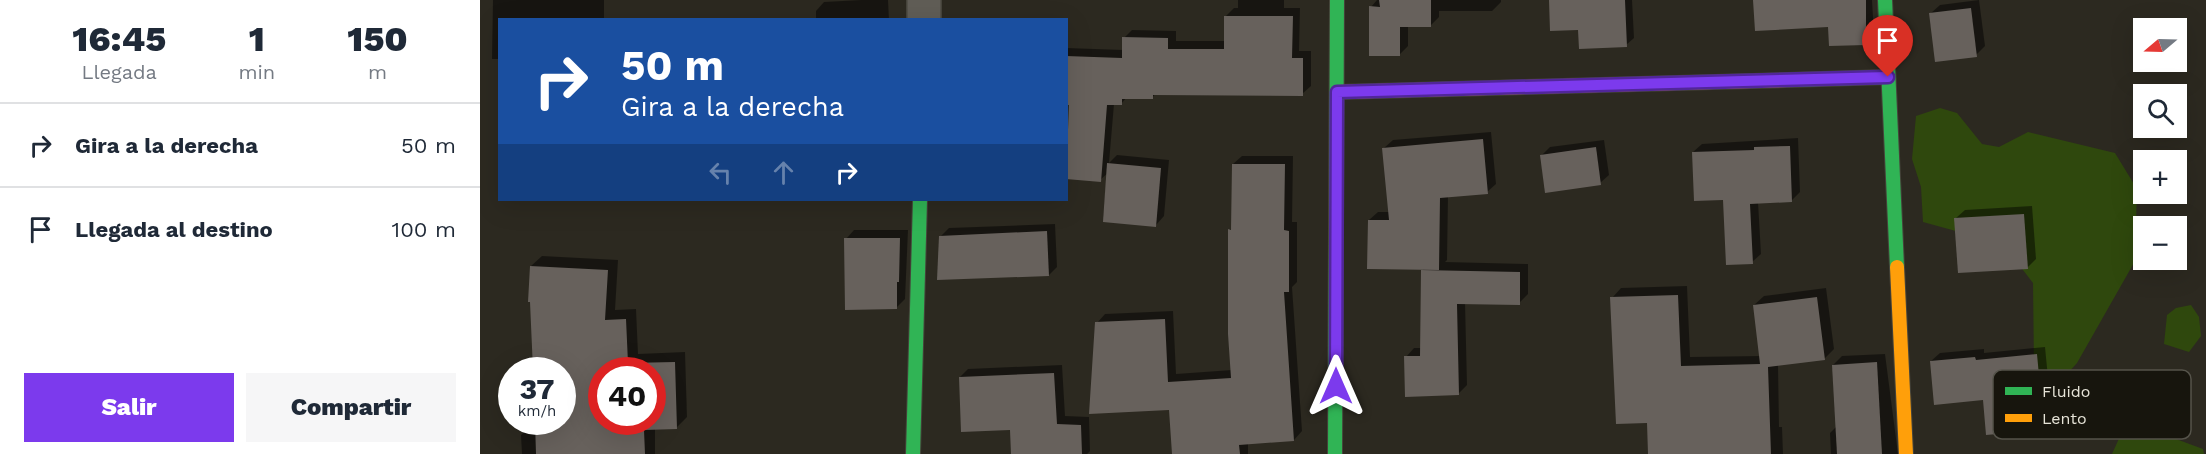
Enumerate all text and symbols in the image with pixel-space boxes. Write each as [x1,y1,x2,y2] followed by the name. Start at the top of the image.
[1862,15,1913,77] pin
[72,18,166,60] text: 16:45
[249,18,265,60] text: 1
[347,18,408,60] text: 150
[2133,18,2187,72] north arrow
[2133,18,2187,270] map controls
[1871,24,1904,57] icon: arrive
[621,41,724,90] text: 50 m
[522,42,600,120] icon: right
[81,60,157,84] text: Llegada
[238,60,275,84] text: min
[368,60,387,84] text: m
[2133,84,2187,138] button: search
[621,91,844,123] text: Gira a la derecha
[24,129,57,162] icon: right
[75,133,258,158] text: Gira a la derecha
[401,133,456,158] text: 50 m
[2133,150,2187,204] button: +
[704,156,737,189] icon: left
[767,156,800,189] icon: ahead
[830,156,863,189] icon: right
[24,213,57,246] icon: arrive
[2133,216,2187,270] button: −
[75,217,273,242] text: Llegada al destino
[392,217,456,242] text: 100 m
[1304,354,1368,418] position arrow
[588,357,666,435] speed limit sign: 40
[1993,370,2191,439] legend
[519,371,555,406] text: 37
[24,373,234,442] button: Salir
[246,373,456,442] button: Compartir
[2042,382,2090,401] text: Fluido
[518,402,556,420] text: km/h
[2042,409,2087,428] text: Lento

